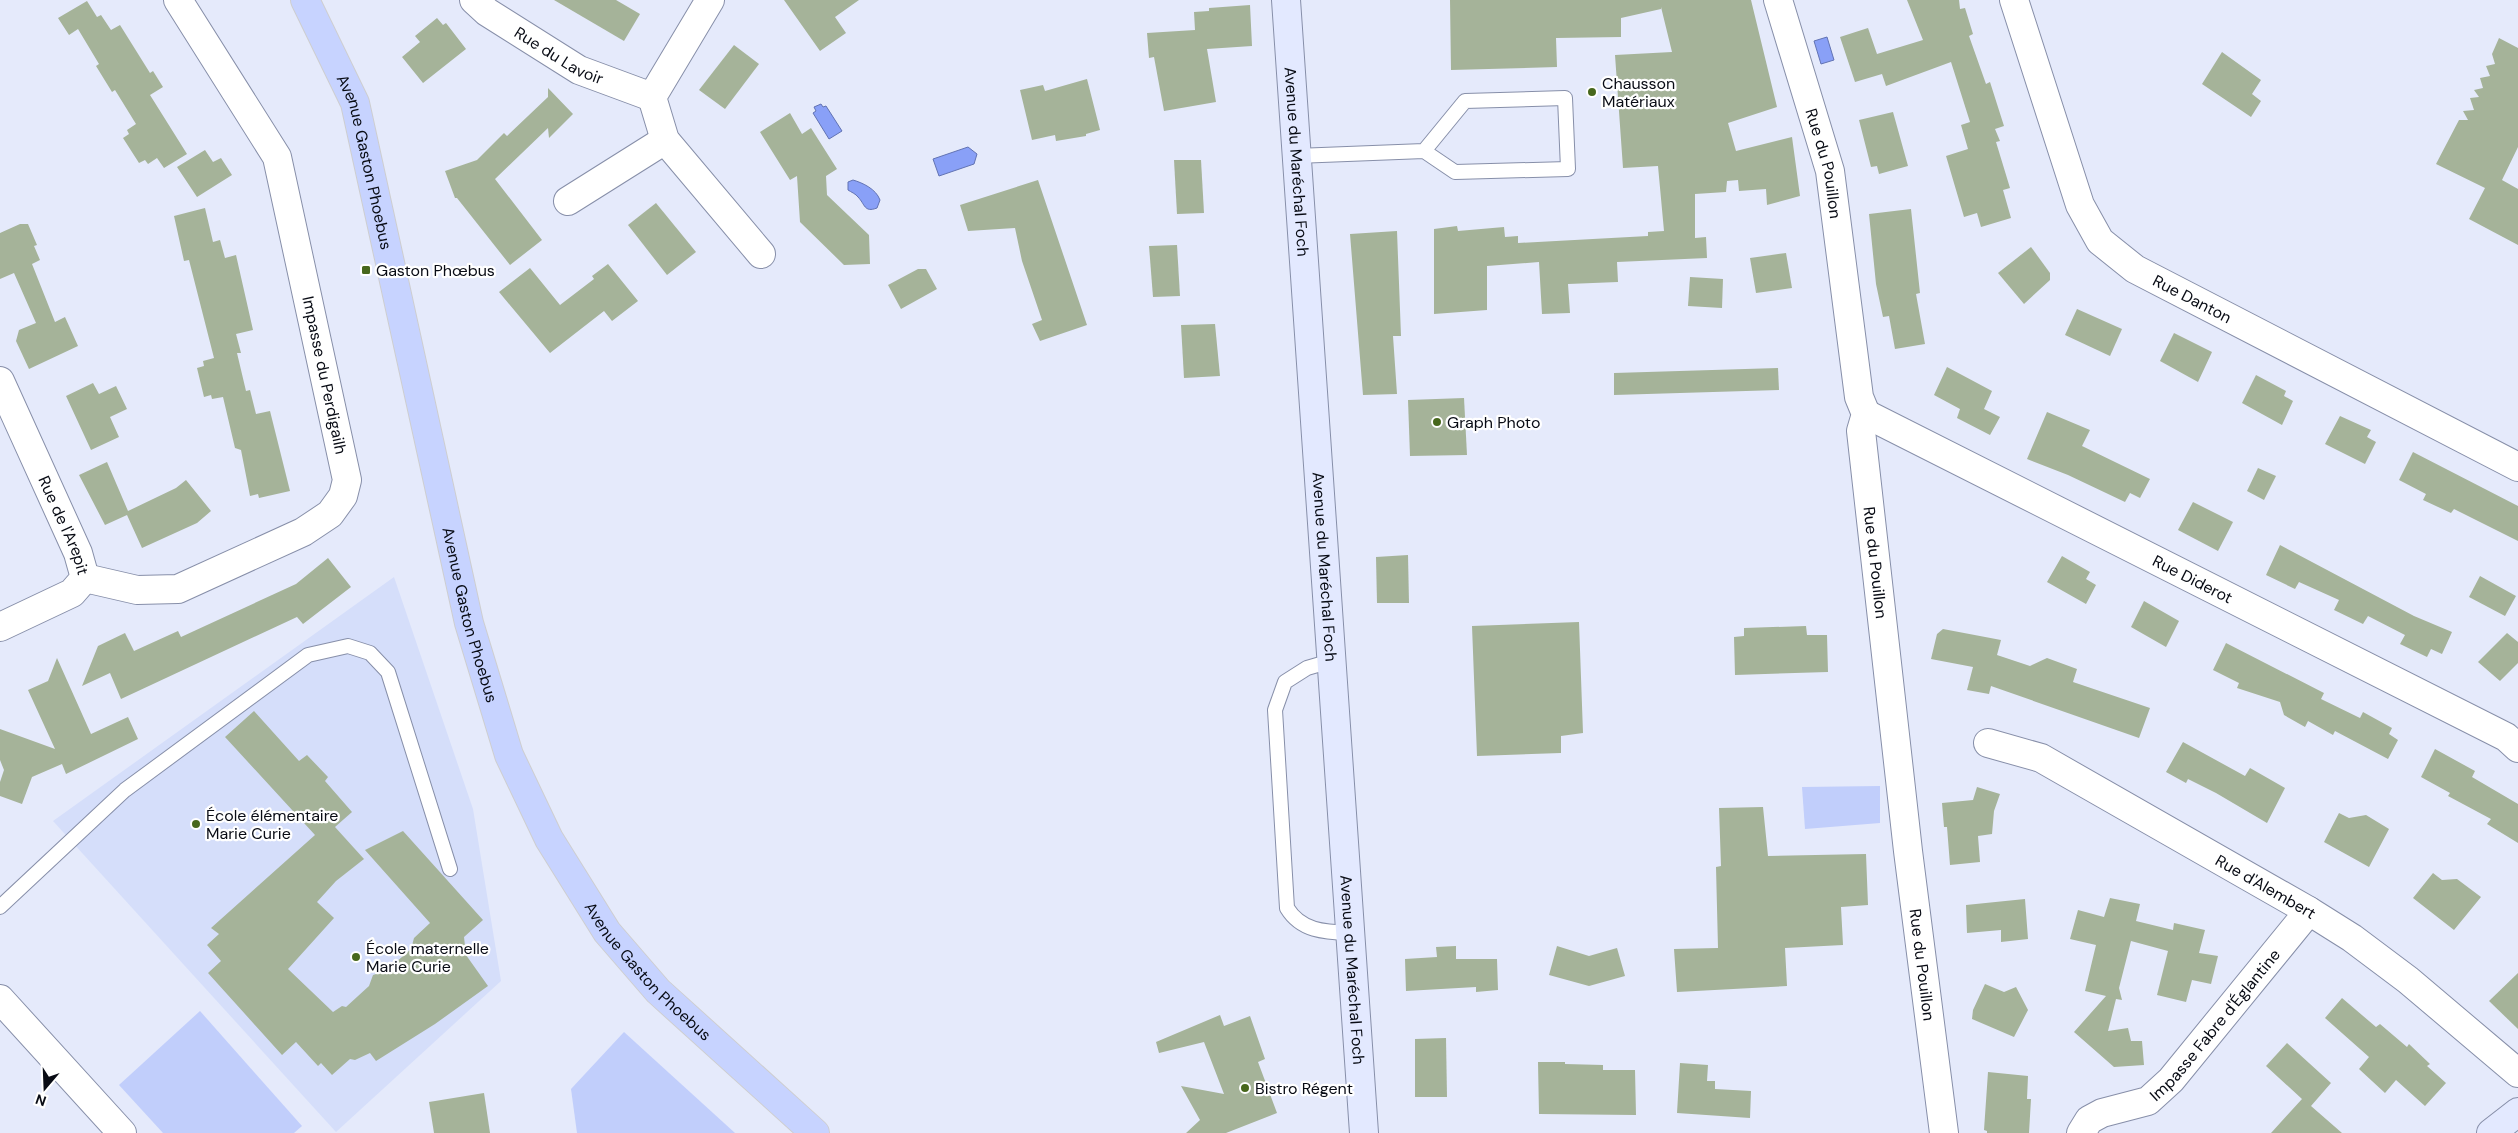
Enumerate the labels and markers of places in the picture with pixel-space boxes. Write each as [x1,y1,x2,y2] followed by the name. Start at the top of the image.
[1602,73,1675,112] place label: Chausson Matériaux
[1586,86,1598,98] marker: Chausson Matériaux
[376,260,495,281] place label: Gaston Phœbus
[360,264,372,276] marker: Gaston Phœbus
[1447,412,1540,433] place label: Graph Photo
[1431,416,1443,428] marker: Graph Photo
[206,805,338,844] place label: École élémentaire Marie Curie
[190,818,202,830] marker: École élémentaire Marie Curie
[366,938,489,977] place label: École maternelle Marie Curie
[350,951,362,963] marker: École maternelle Marie Curie
[1255,1078,1353,1099] place label: Bistro Régent
[1239,1082,1251,1094] marker: Bistro Régent

